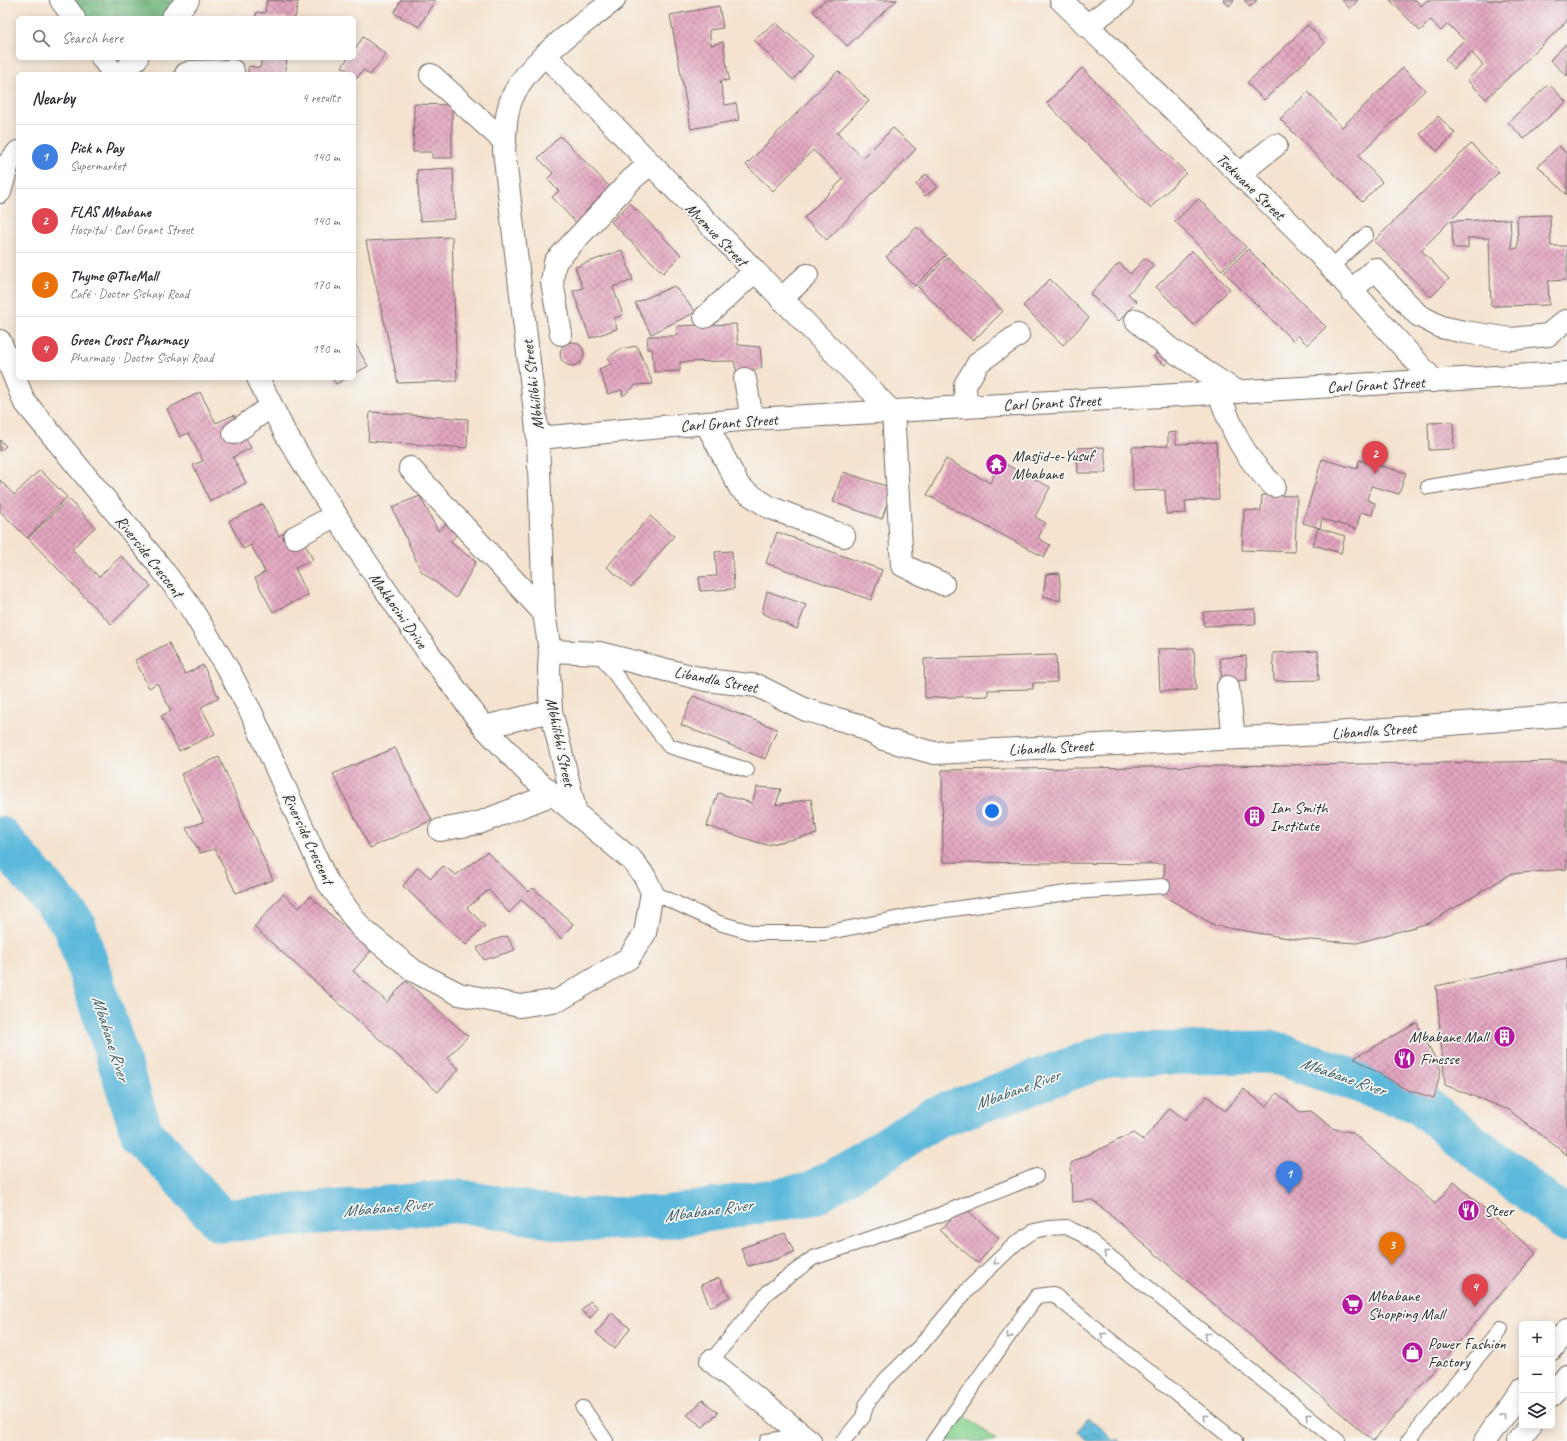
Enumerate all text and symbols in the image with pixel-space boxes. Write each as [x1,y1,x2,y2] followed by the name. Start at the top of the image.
[16,16,356,60] search box
[30,27,52,49] icon: search
[62,29,123,48] text: Search here
[32,88,75,109] text: Nearby
[302,90,340,106] text: 4 results
[70,139,123,158] text: Pick n Pay
[42,149,48,165] text: 1
[312,149,340,165] text: 140 m
[1212,149,1290,226] street label: Tsekwane Street
[70,158,125,174] text: Supermarket
[681,199,754,273] street label: Mvemve Street
[70,203,151,222] text: FLAS Mbabane
[42,213,48,229] text: 2
[312,213,340,229] text: 140 m
[70,222,194,238] text: Hospital · Carl Grant Street
[70,267,158,286] text: Thyme @TheMall
[42,277,48,293] text: 3
[312,277,340,293] text: 170 m
[70,286,189,302] text: Café · Doctor Sishayi Road
[70,331,188,350] text: Green Cross Pharmacy
[517,337,548,431] street label: Mbhilibhi Street
[42,341,48,357] text: 4
[312,341,340,357] text: 190 m
[70,350,213,366] text: Pharmacy · Doctor Sishayi Road
[1327,372,1427,398] street label: Carl Grant Street
[1003,390,1103,416] street label: Carl Grant Street
[680,409,780,436] street label: Carl Grant Street
[1362,441,1388,474] pin: 2
[1012,446,1097,484] place label: Masjid-e-Yusuf Mbabane
[984,451,1010,477] temple icon: Masjid-e-Yusuf Mbabane
[111,511,189,604] street label: Riverside Crescent
[365,569,433,654] street label: Makhosini Drive
[672,662,761,698] street label: Libandla Street
[541,696,580,790] street label: Mbhilibhi Street
[1331,718,1419,744] street label: Libandla Street
[1008,736,1095,760] street label: Libandla Street
[278,789,339,890] street label: Riverside Crescent
[1270,798,1329,836] place label: Ian Smith Institute
[982,801,1002,821] your location
[1242,803,1268,829] building icon: Ian Smith Institute
[87,993,135,1086] water label: Mbabane River
[1491,1023,1517,1049] building icon: Mbabane Mall
[1409,1027,1491,1047] place label: Mbabane Mall
[1391,1045,1417,1071] restaurant icon: Finesse
[1420,1049,1461,1069] place label: Finesse
[1298,1052,1391,1102] water label: Mbabane River
[972,1064,1065,1114] water label: Mbabane River
[1276,1161,1302,1194] pin: 1
[342,1193,435,1222] water label: Mbabane River
[663,1194,756,1227] water label: Mbabane River
[1455,1197,1481,1223] restaurant icon: Steer
[1484,1201,1515,1221] place label: Steer
[1379,1232,1405,1265] pin: 3
[1103,1251,1110,1258] one-way arrow
[993,1257,1001,1265] one-way arrow
[1462,1274,1488,1307] pin: 4
[1368,1286,1448,1324] place label: Mbabane Shopping Mall
[1339,1291,1365,1317] supermarket icon: Mbabane Shopping Mall
[1519,1321,1555,1429] map controls
[1519,1321,1555,1357] button: +
[1007,1332,1014,1339] one-way arrow
[1204,1332,1211,1339] one-way arrow
[1101,1333,1108,1340] one-way arrow
[1428,1334,1507,1372] place label: Power Fashion Factory
[1400,1339,1426,1365] shop icon: Power Fashion Factory
[1519,1357,1555,1393] button: −
[1519,1393,1555,1429] button: layers
[1498,1412,1506,1419] one-way arrow
[1202,1414,1209,1421] one-way arrow
[1305,1414,1313,1421] one-way arrow

